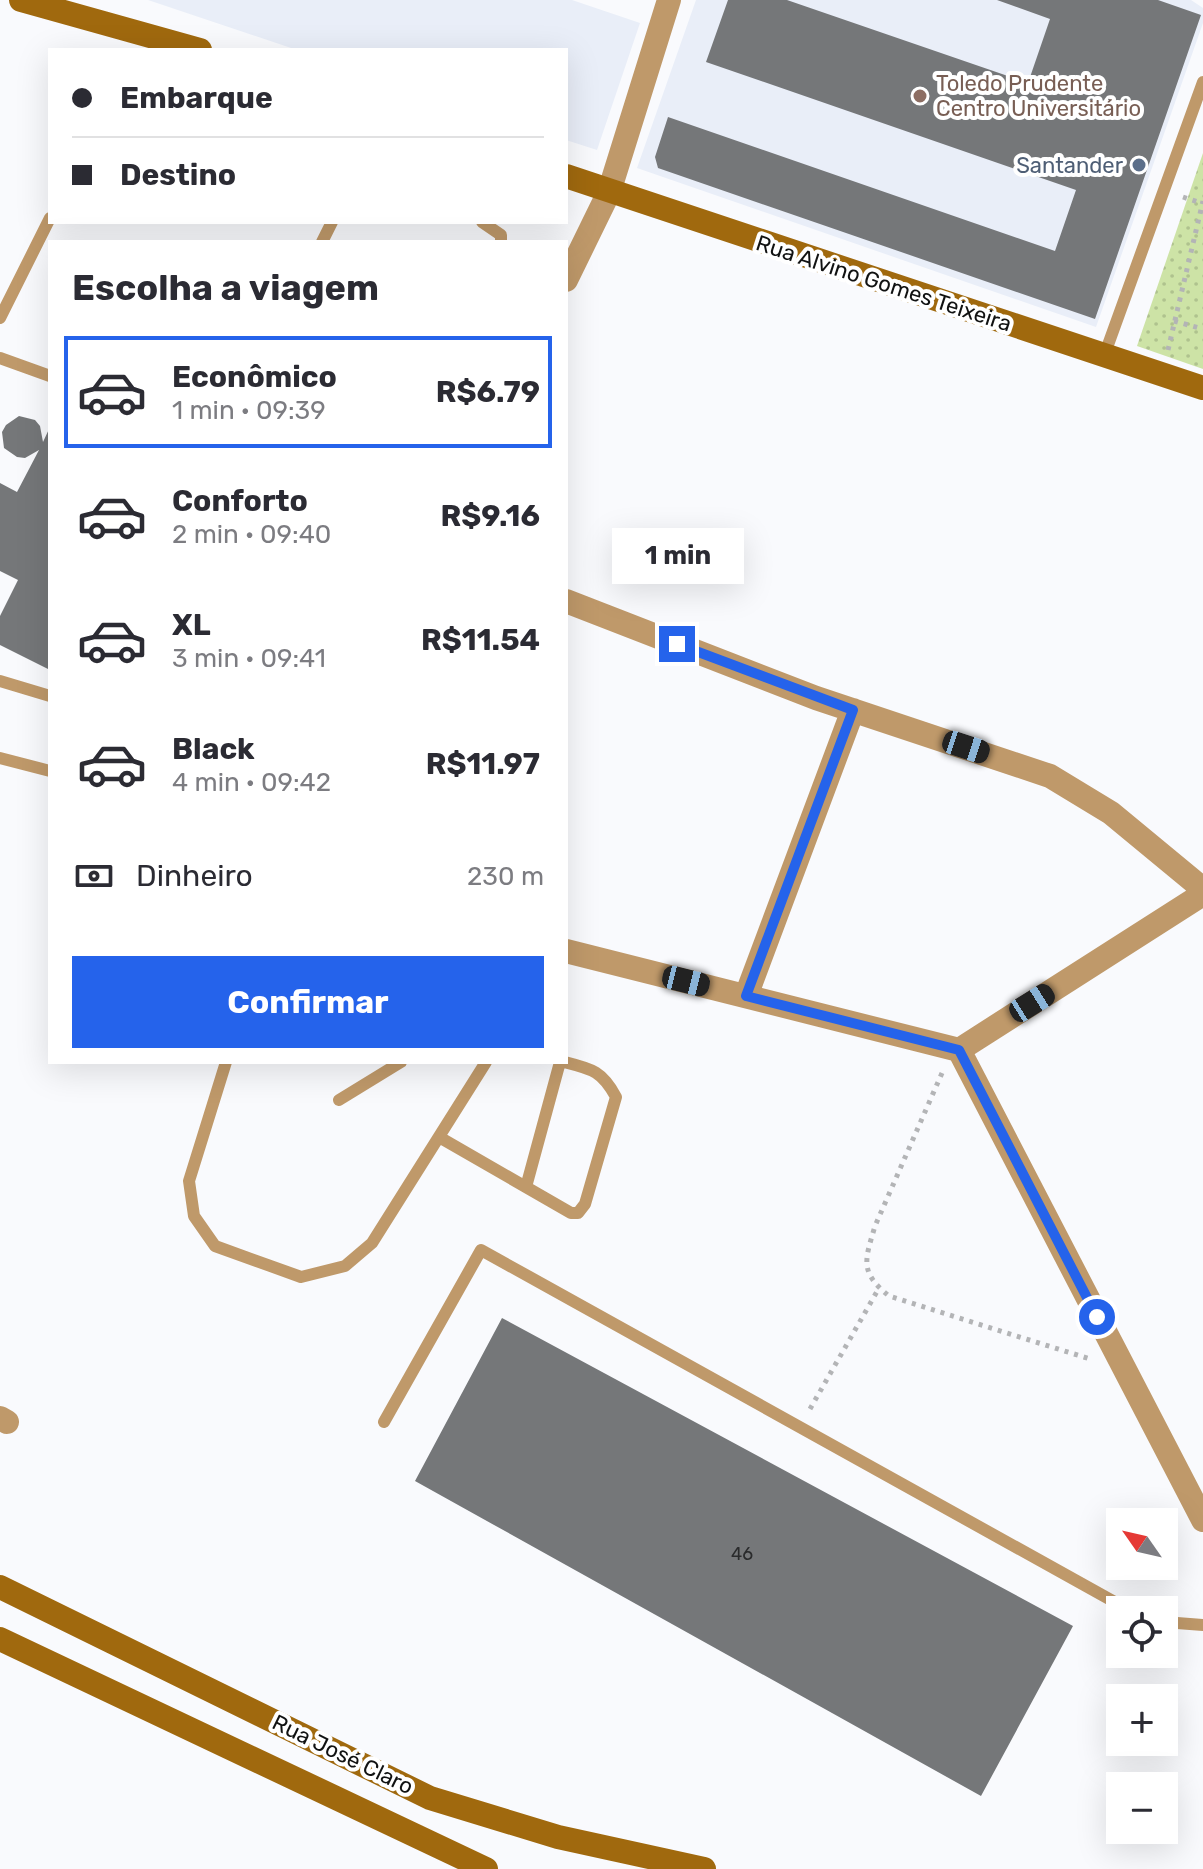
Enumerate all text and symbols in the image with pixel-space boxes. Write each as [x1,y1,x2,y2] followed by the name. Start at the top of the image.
[936,70,1141,122] place label: Toledo Prudente Centro Universitário
[120,80,273,116] text: Embarque
[911,87,929,105] marker: Toledo Prudente Centro Universitário
[1016,152,1124,179] place label: Santander
[1130,156,1148,174] marker: Santander
[120,157,236,193] text: Destino
[753,229,1015,338] street label: Rua Alvino Gomes Teixeira
[72,266,379,309] text: Escolha a viagem
[76,356,148,428] icon: car
[172,359,337,395] text: Econômico
[436,374,540,410] text: R$6.79
[172,395,326,426] text: 1 min · 09:39
[76,480,148,552] icon: car
[172,483,308,519] text: Conforto
[441,498,540,534] text: R$9.16
[172,519,331,550] text: 2 min · 09:40
[611,528,743,584] callout: 1 min
[645,540,711,571] text: 1 min
[76,604,148,676] icon: car
[172,607,211,643] text: XL
[421,622,540,658] text: R$11.54
[659,626,695,662] route end
[172,643,326,674] text: 3 min · 09:41
[76,728,148,800] icon: car
[939,728,993,766] car
[172,731,255,767] text: Black
[426,746,540,782] text: R$11.97
[172,767,331,798] text: 4 min · 09:42
[72,854,116,898] icon: cash
[136,858,253,894] text: Dinheiro
[467,861,544,892] text: 230 m
[72,956,544,1048] button: Confirmar
[660,964,712,998] car
[1005,980,1059,1026] car
[1079,1299,1115,1335] route start
[1106,1508,1178,1580] north arrow
[1106,1508,1178,1844] map controls
[731,1543,753,1565] house number: 46
[1106,1596,1178,1668] button: locate
[1106,1684,1178,1756] button: +
[268,1709,418,1800] street label: Rua José Claro
[1106,1772,1178,1844] button: −

